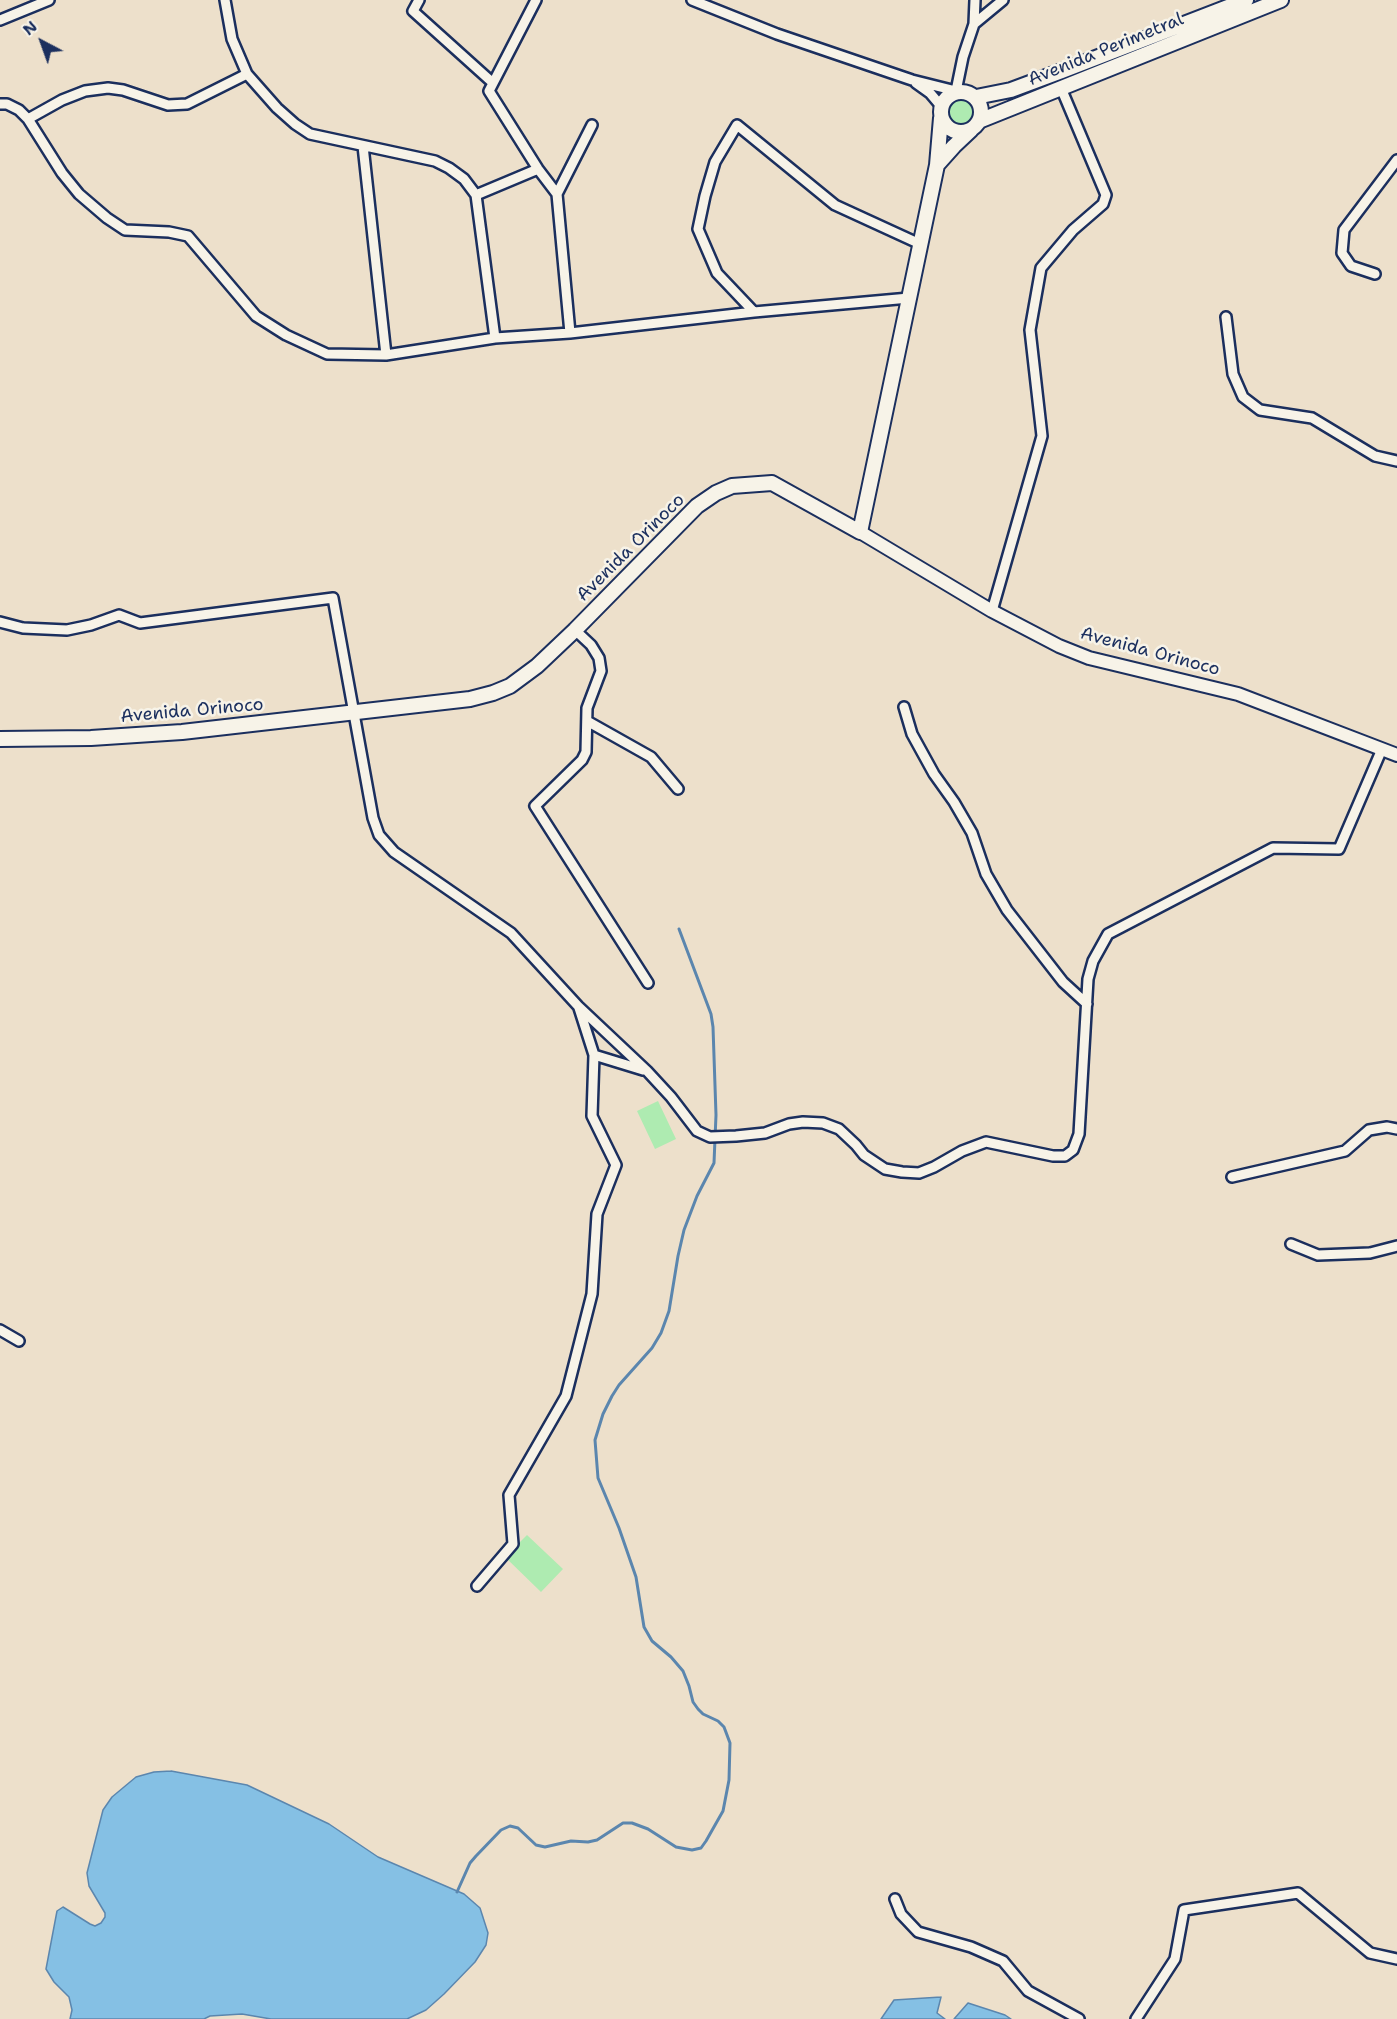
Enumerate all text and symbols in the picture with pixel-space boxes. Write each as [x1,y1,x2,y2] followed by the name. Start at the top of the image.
[1025,9,1187,91] street label: Avenida Perimetral
[12,12,72,72] north arrow
[18,16,42,40] text: N
[573,490,689,606] street label: Avenida Orinoco
[1078,623,1222,681] street label: Avenida Orinoco
[120,694,264,728] street label: Avenida Orinoco

